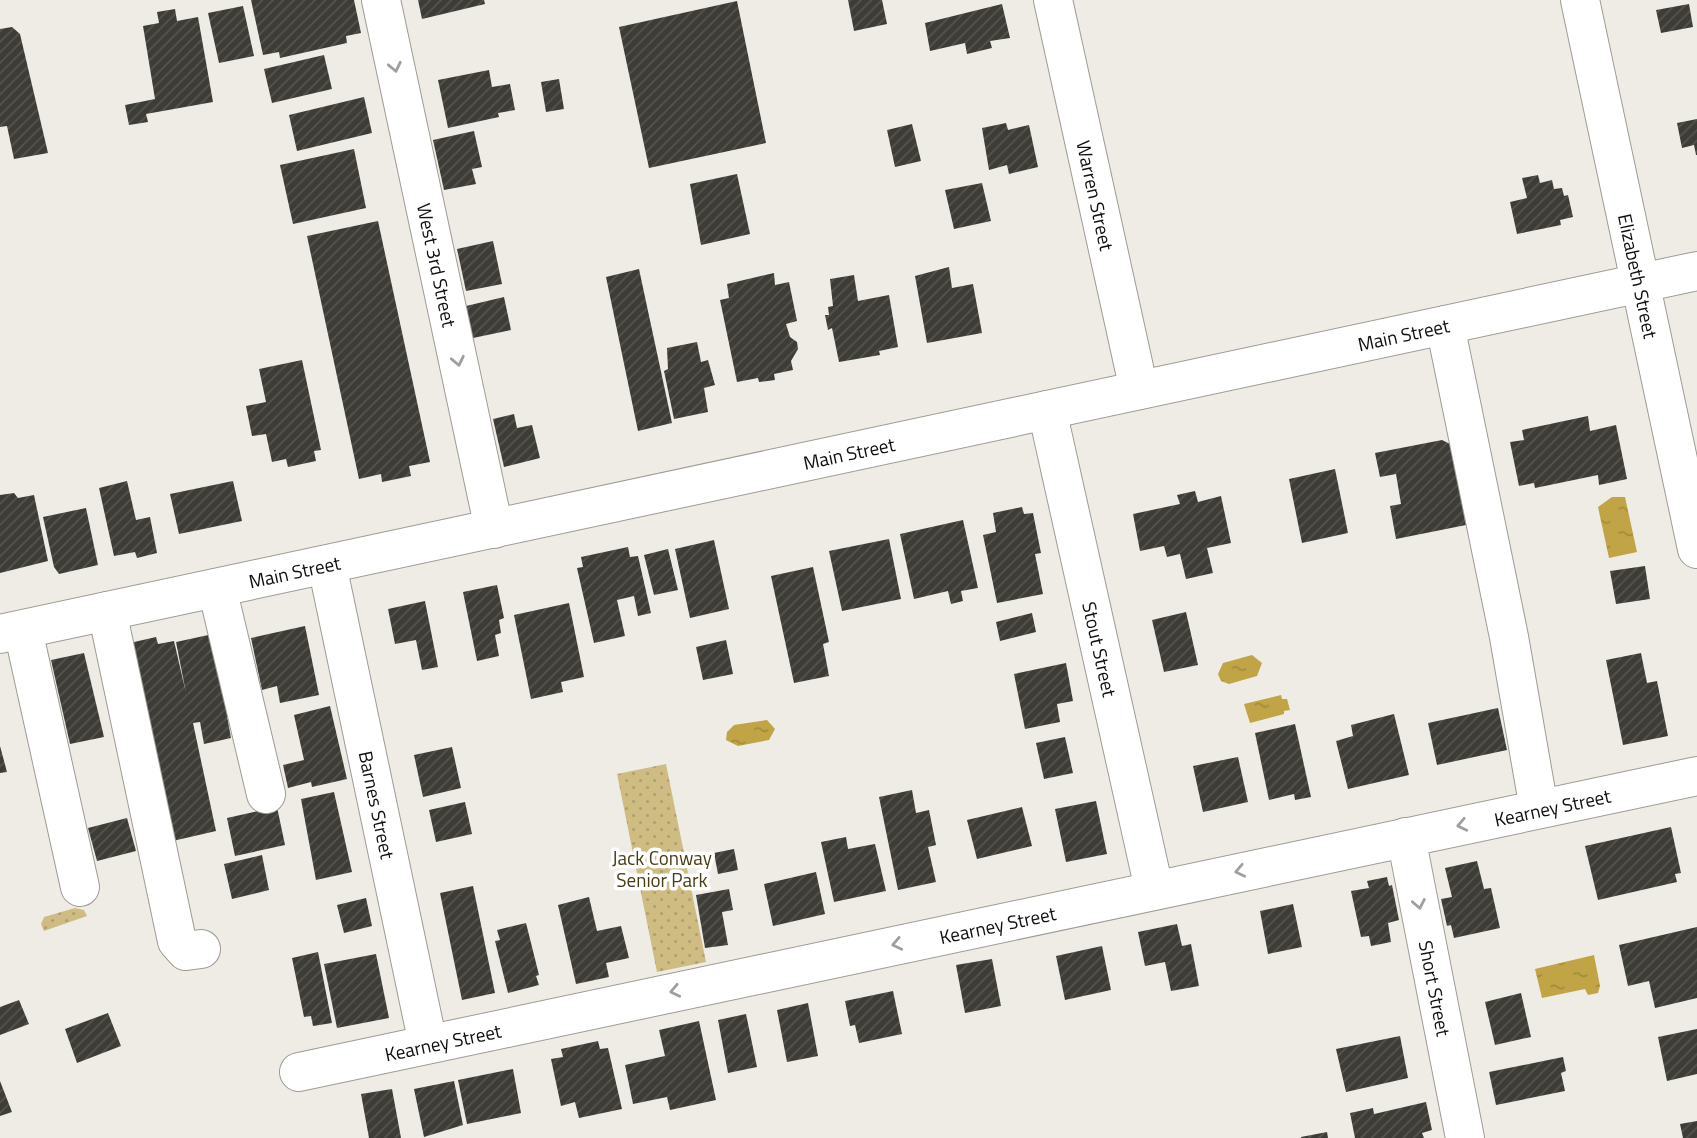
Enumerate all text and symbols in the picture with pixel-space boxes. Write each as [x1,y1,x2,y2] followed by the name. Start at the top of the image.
[387,61,401,73] one-way arrow
[1070,137,1122,253] street label: Warren Street
[410,200,465,330] street label: West 3rd Street
[1611,211,1666,341] street label: Elizabeth Street
[1355,310,1452,358] street label: Main Street
[450,355,465,367] one-way arrow
[800,428,898,476] street label: Main Street
[246,547,343,595] street label: Main Street
[1076,599,1125,700] street label: Stout Street
[352,748,403,862] street label: Barnes Street
[1491,780,1613,833] street label: Kearney Street
[1456,817,1468,832] one-way arrow
[612,843,712,894] park label: Jack Conway Senior Park
[1234,863,1246,878] one-way arrow
[937,898,1059,951] street label: Kearney Street
[1411,898,1426,910] one-way arrow
[891,935,903,950] one-way arrow
[1412,938,1459,1039] street label: Short Street
[669,983,681,998] one-way arrow
[382,1015,504,1068] street label: Kearney Street

